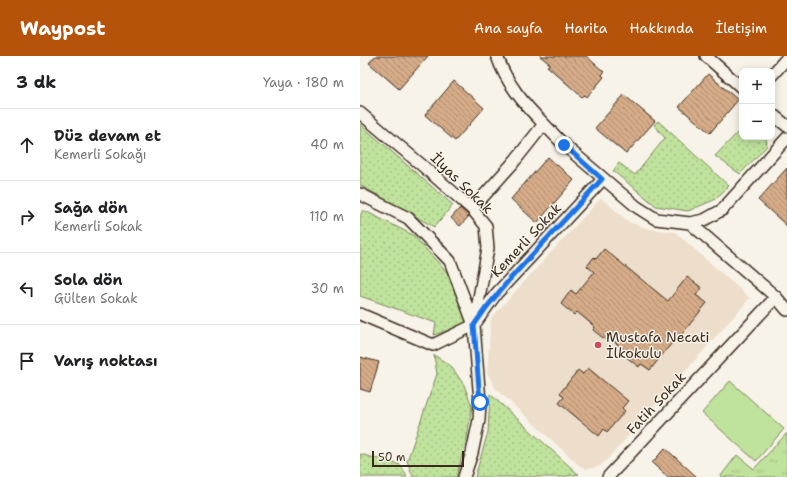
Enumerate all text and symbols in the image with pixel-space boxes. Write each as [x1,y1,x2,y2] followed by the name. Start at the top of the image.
[20,16,105,41] text: Waypost
[474,19,542,37] text: Ana sayfa
[564,19,607,37] text: Harita
[629,19,693,37] text: Hakkında
[715,19,767,37] text: İletişim
[739,68,775,140] map controls
[739,68,775,104] button: +
[16,71,56,93] text: 3 dk
[263,74,344,91] text: Yaya · 180 m
[739,104,775,140] button: −
[54,126,161,146] text: Düz devam et
[16,134,38,156] icon: ahead
[310,136,344,153] text: 40 m
[555,136,573,154] route end
[54,146,146,163] text: Kemerli Sokağı
[427,149,497,217] street label: İlyas Sokak
[54,198,128,218] text: Sağa dön
[487,199,565,281] street label: Kemerli Sokak
[16,206,38,228] icon: right
[309,208,344,225] text: 110 m
[54,218,143,235] text: Kemerli Sokak
[54,270,123,290] text: Sola dön
[16,278,38,300] icon: left
[310,280,344,297] text: 30 m
[54,290,138,307] text: Gülten Sokak
[606,328,710,362] place label: Mustafa Necati İlkokulu
[593,340,603,350] marker: Mustafa Necati İlkokulu
[16,350,38,372] icon: arrive
[54,351,158,371] text: Varış noktası
[622,368,690,438] street label: Fatih Sokak
[471,393,489,411] route start
[372,449,464,468] scale bar
[378,450,406,465] text: 50 m

